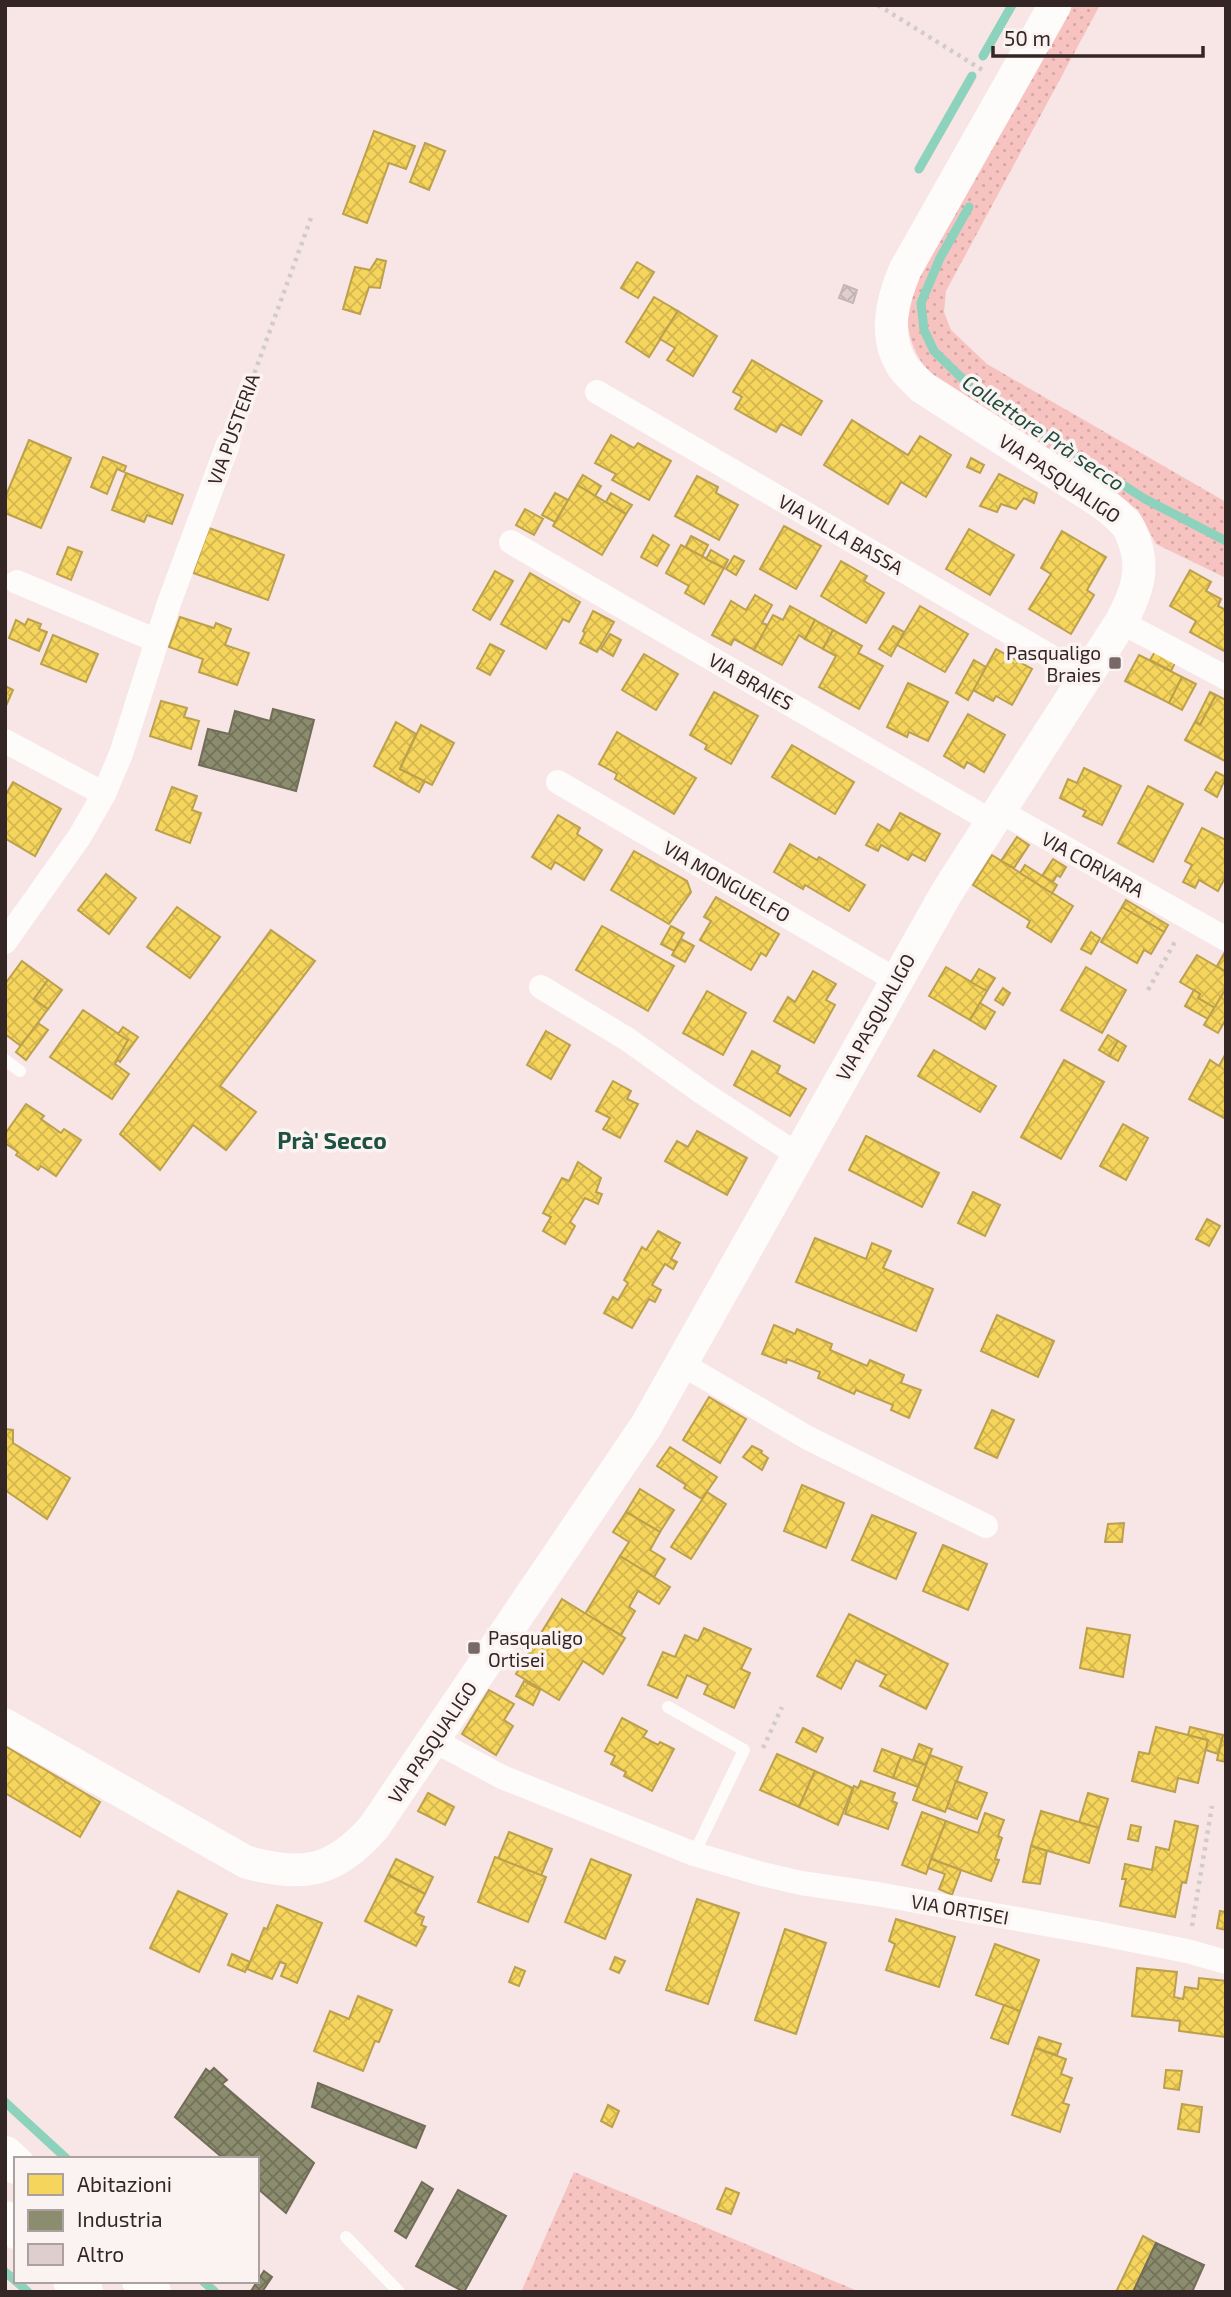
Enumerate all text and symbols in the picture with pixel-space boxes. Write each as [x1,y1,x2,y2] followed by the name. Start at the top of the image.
[993,14,1203,58] scale bar
[1004,25,1051,50] text: 50 m
[958,369,1130,495] water label: Collettore Prà secco
[202,370,264,488] street label: VIA PUSTERIA
[995,429,1125,527] street label: VIA PASQUALIGO
[775,489,908,579] street label: VIA VILLA BASSA
[1006,641,1101,686] place label: Pasqualigo Braies
[705,648,797,714] street label: VIA BRAIES
[1107,655,1123,671] marker: Pasqualigo Braies
[1038,826,1148,902] street label: VIA CORVARA
[659,835,795,927] street label: VIA MONGUELFO
[831,949,919,1085] street label: VIA PASQUALIGO
[277,1126,387,1154] district label: Prà' Secco
[488,1626,583,1671] place label: Pasqualigo Ortisei
[466,1640,482,1656] marker: Pasqualigo Ortisei
[383,1677,481,1807] street label: VIA PASQUALIGO
[909,1889,1011,1929] street label: VIA ORTISEI
[14,2157,259,2283] legend
[77,2171,172,2196] text: Abitazioni
[77,2206,163,2231] text: Industria
[77,2241,124,2266] text: Altro

